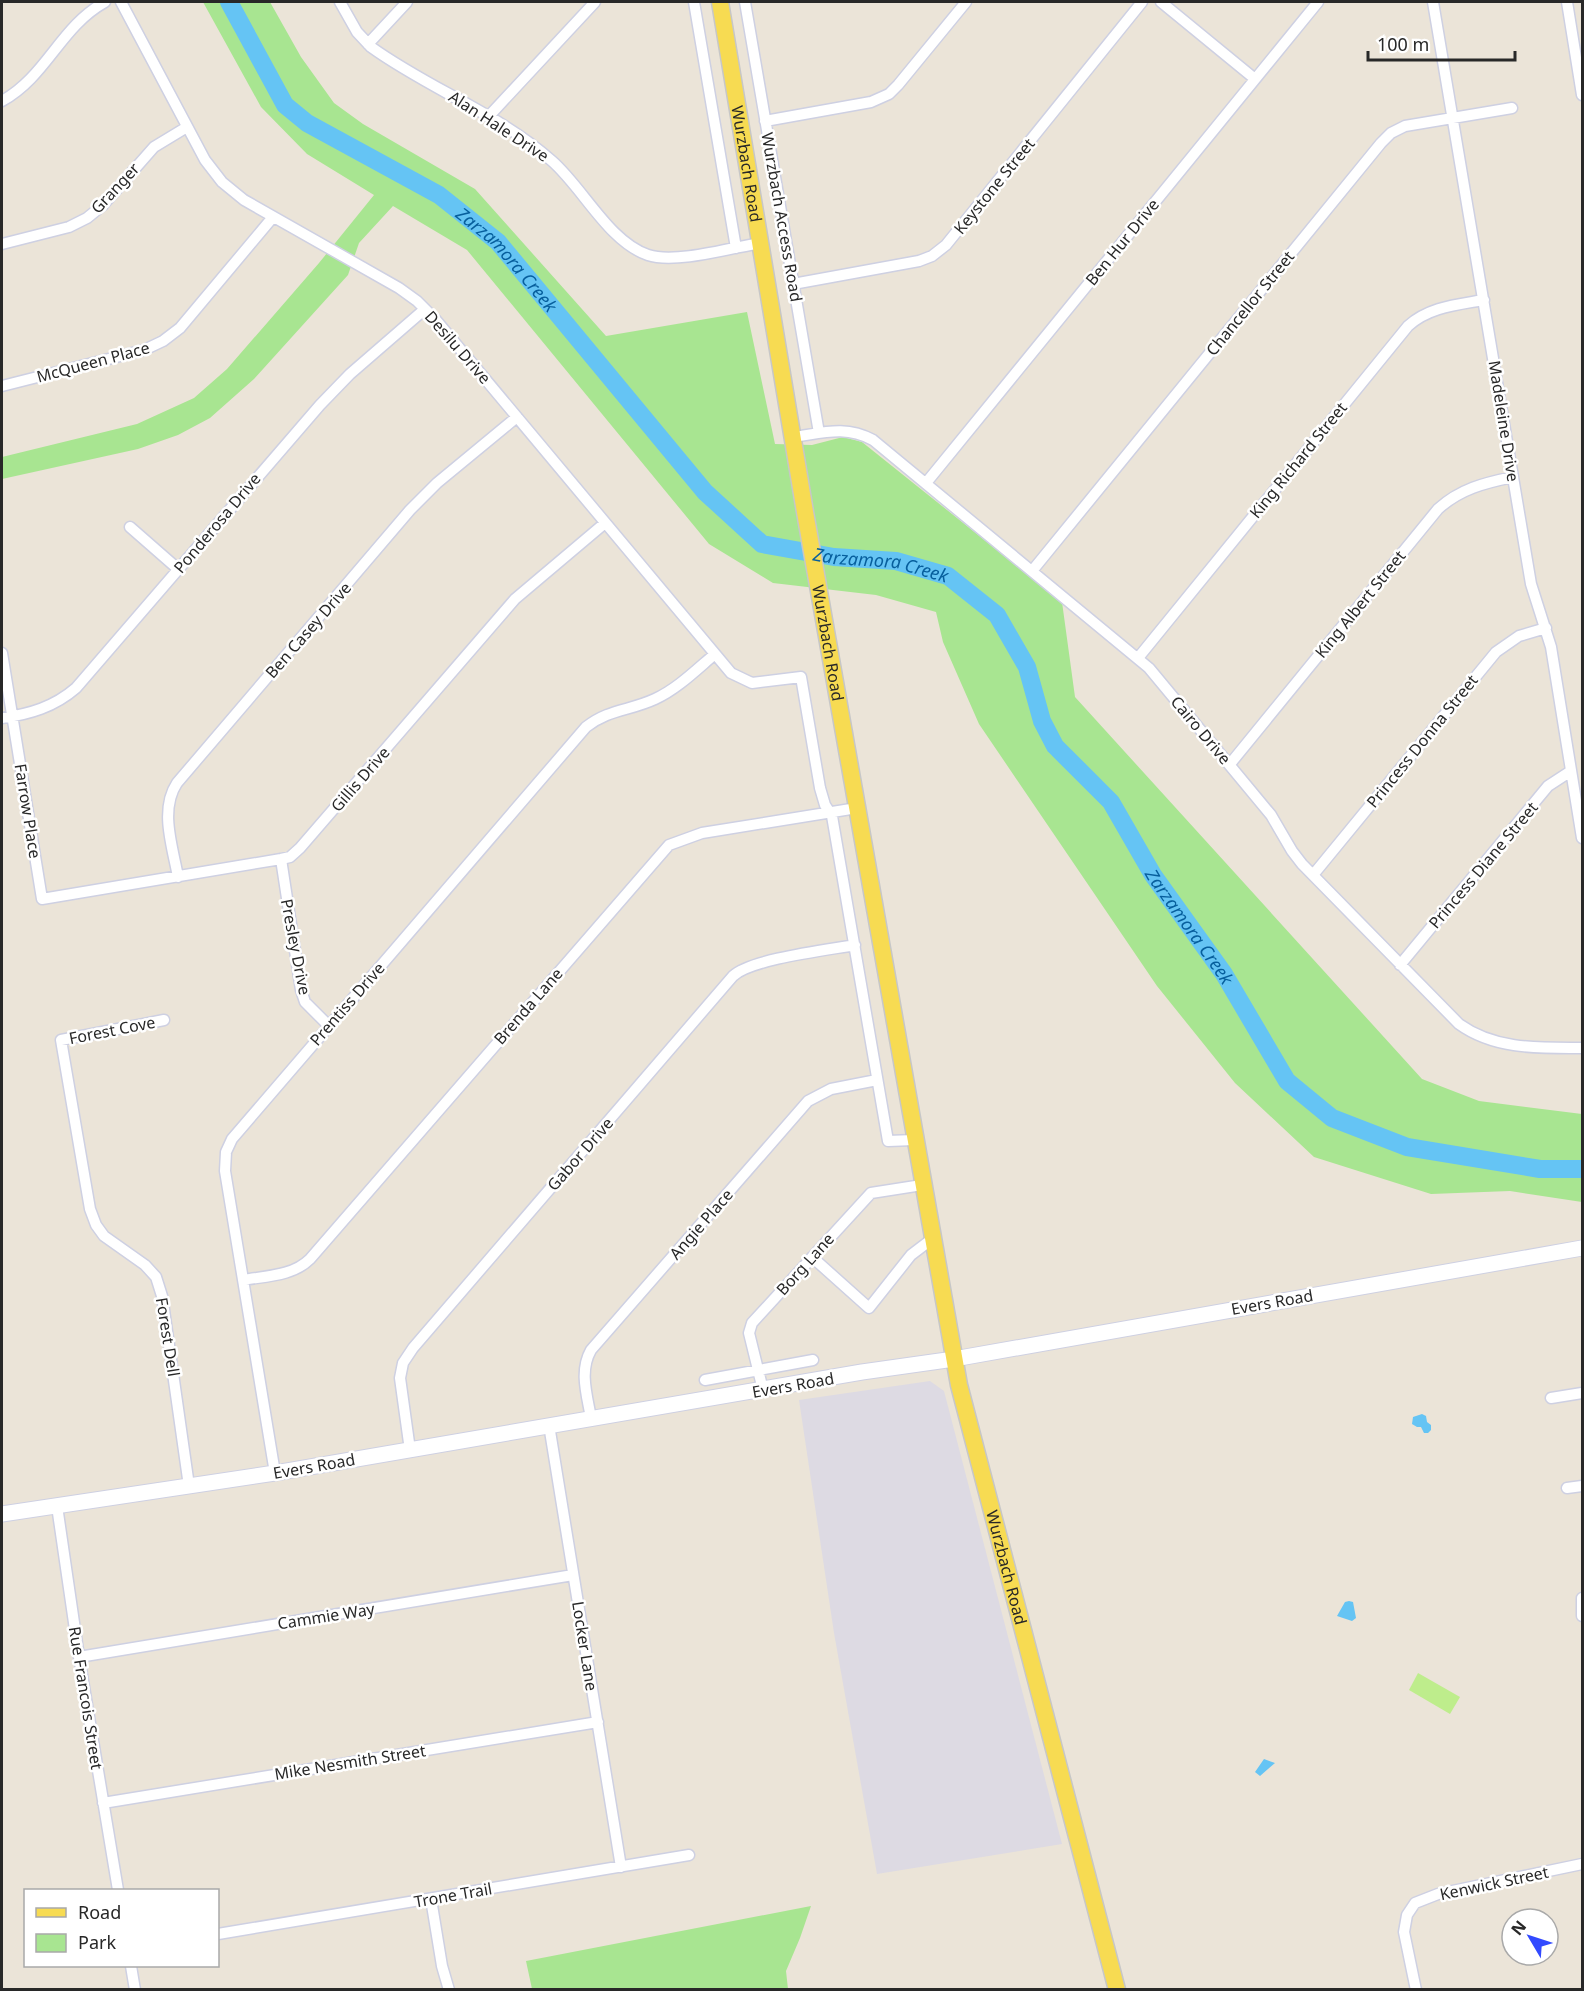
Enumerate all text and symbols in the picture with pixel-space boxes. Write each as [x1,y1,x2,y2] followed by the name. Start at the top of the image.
[1368,24,1515,62] scale bar
[1377,32,1429,56] text: 100 m
[445,85,553,167] street label: Alan Hale Drive
[726,104,767,224] street label: Wurzbach Road
[756,130,808,304] street label: Wurzbach Access Road
[948,133,1040,239] street label: Keystone Street
[86,157,145,218] street label: Granger
[1080,194,1164,290] street label: Ben Hur Drive
[451,201,563,318] water label: Zarzamora Creek
[1201,246,1299,360] street label: Chancellor Street
[420,306,496,388] street label: Desilu Drive
[34,336,152,388] street label: McQueen Place
[1484,359,1524,483] street label: Madeleine Drive
[1244,397,1352,523] street label: King Richard Street
[169,468,265,578] street label: Ponderosa Drive
[810,541,952,588] water label: Zarzamora Creek
[1310,545,1410,662] street label: King Albert Street
[260,577,356,683] street label: Ben Casey Drive
[807,583,849,703] street label: Wurzbach Road
[1361,670,1483,812] street label: Princess Donna Street
[1166,691,1236,769] street label: Cairo Drive
[326,742,394,816] street label: Gillis Drive
[10,762,46,860] street label: Farrow Place
[1423,797,1543,933] street label: Princess Diane Street
[1139,863,1240,989] water label: Zarzamora Creek
[276,897,316,997] street label: Presley Drive
[305,958,389,1050] street label: Prentiss Drive
[489,963,567,1049] street label: Brenda Lane
[67,1011,157,1049] street label: Forest Cove
[542,1113,618,1195] street label: Gabor Drive
[664,1184,738,1264] street label: Angie Place
[771,1228,839,1300] street label: Borg Lane
[1229,1284,1315,1320] street label: Evers Road
[151,1296,185,1378] street label: Forest Dell
[750,1367,836,1403] street label: Evers Road
[271,1448,357,1484] street label: Evers Road
[981,1508,1032,1627] street label: Wurzbach Road
[276,1597,377,1635] street label: Cammie Way
[567,1600,603,1692] street label: Locker Lane
[64,1625,108,1771] street label: Rue Francois Street
[273,1739,427,1785] street label: Mike Nesmith Street
[1438,1861,1551,1905] street label: Kenwick Street
[412,1877,494,1913] street label: Trone Trail
[24,1889,219,1967] legend
[78,1900,121,1924] text: Road
[1500,1907,1560,1967] north arrow
[1506,1916,1531,1940] text: N
[78,1930,116,1954] text: Park

